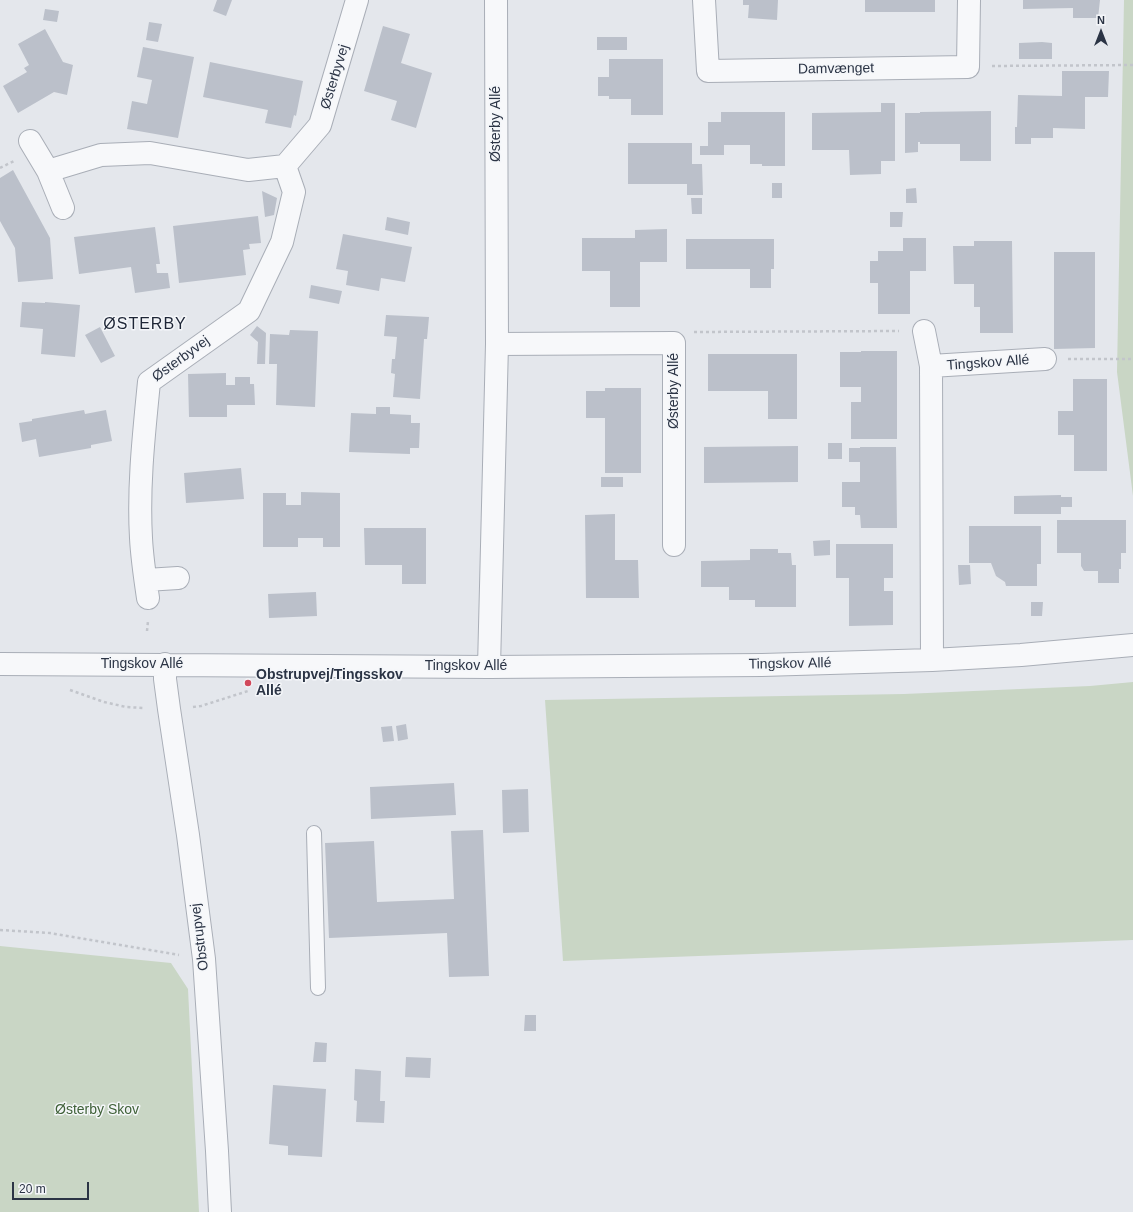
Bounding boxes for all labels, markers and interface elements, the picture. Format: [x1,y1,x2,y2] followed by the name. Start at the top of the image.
[1081,12,1121,52] north arrow
[1097,14,1105,26] text: N
[317,43,353,111] street label: Østerbyvej
[798,60,874,78] street label: Damvænget
[488,86,504,162] street label: Østerby Allé
[103,315,187,335] district label: ØSTERBY
[149,333,213,385] street label: Østerbyvej
[946,352,1030,374] street label: Tingskov Allé
[666,353,682,429] street label: Østerby Allé
[748,655,832,673] street label: Tingskov Allé
[101,656,183,672] street label: Tingskov Allé
[425,658,507,674] street label: Tingskov Allé
[256,667,403,700] place label: Obstrupvej/Tingsskov Allé
[243,678,253,688] marker: Obstrupvej/Tingsskov Allé
[188,902,212,972] street label: Obstrupvej
[55,1102,139,1118] park label: Østerby Skov
[14,1174,91,1200] scale bar
[19,1182,46,1196] text: 20 m

